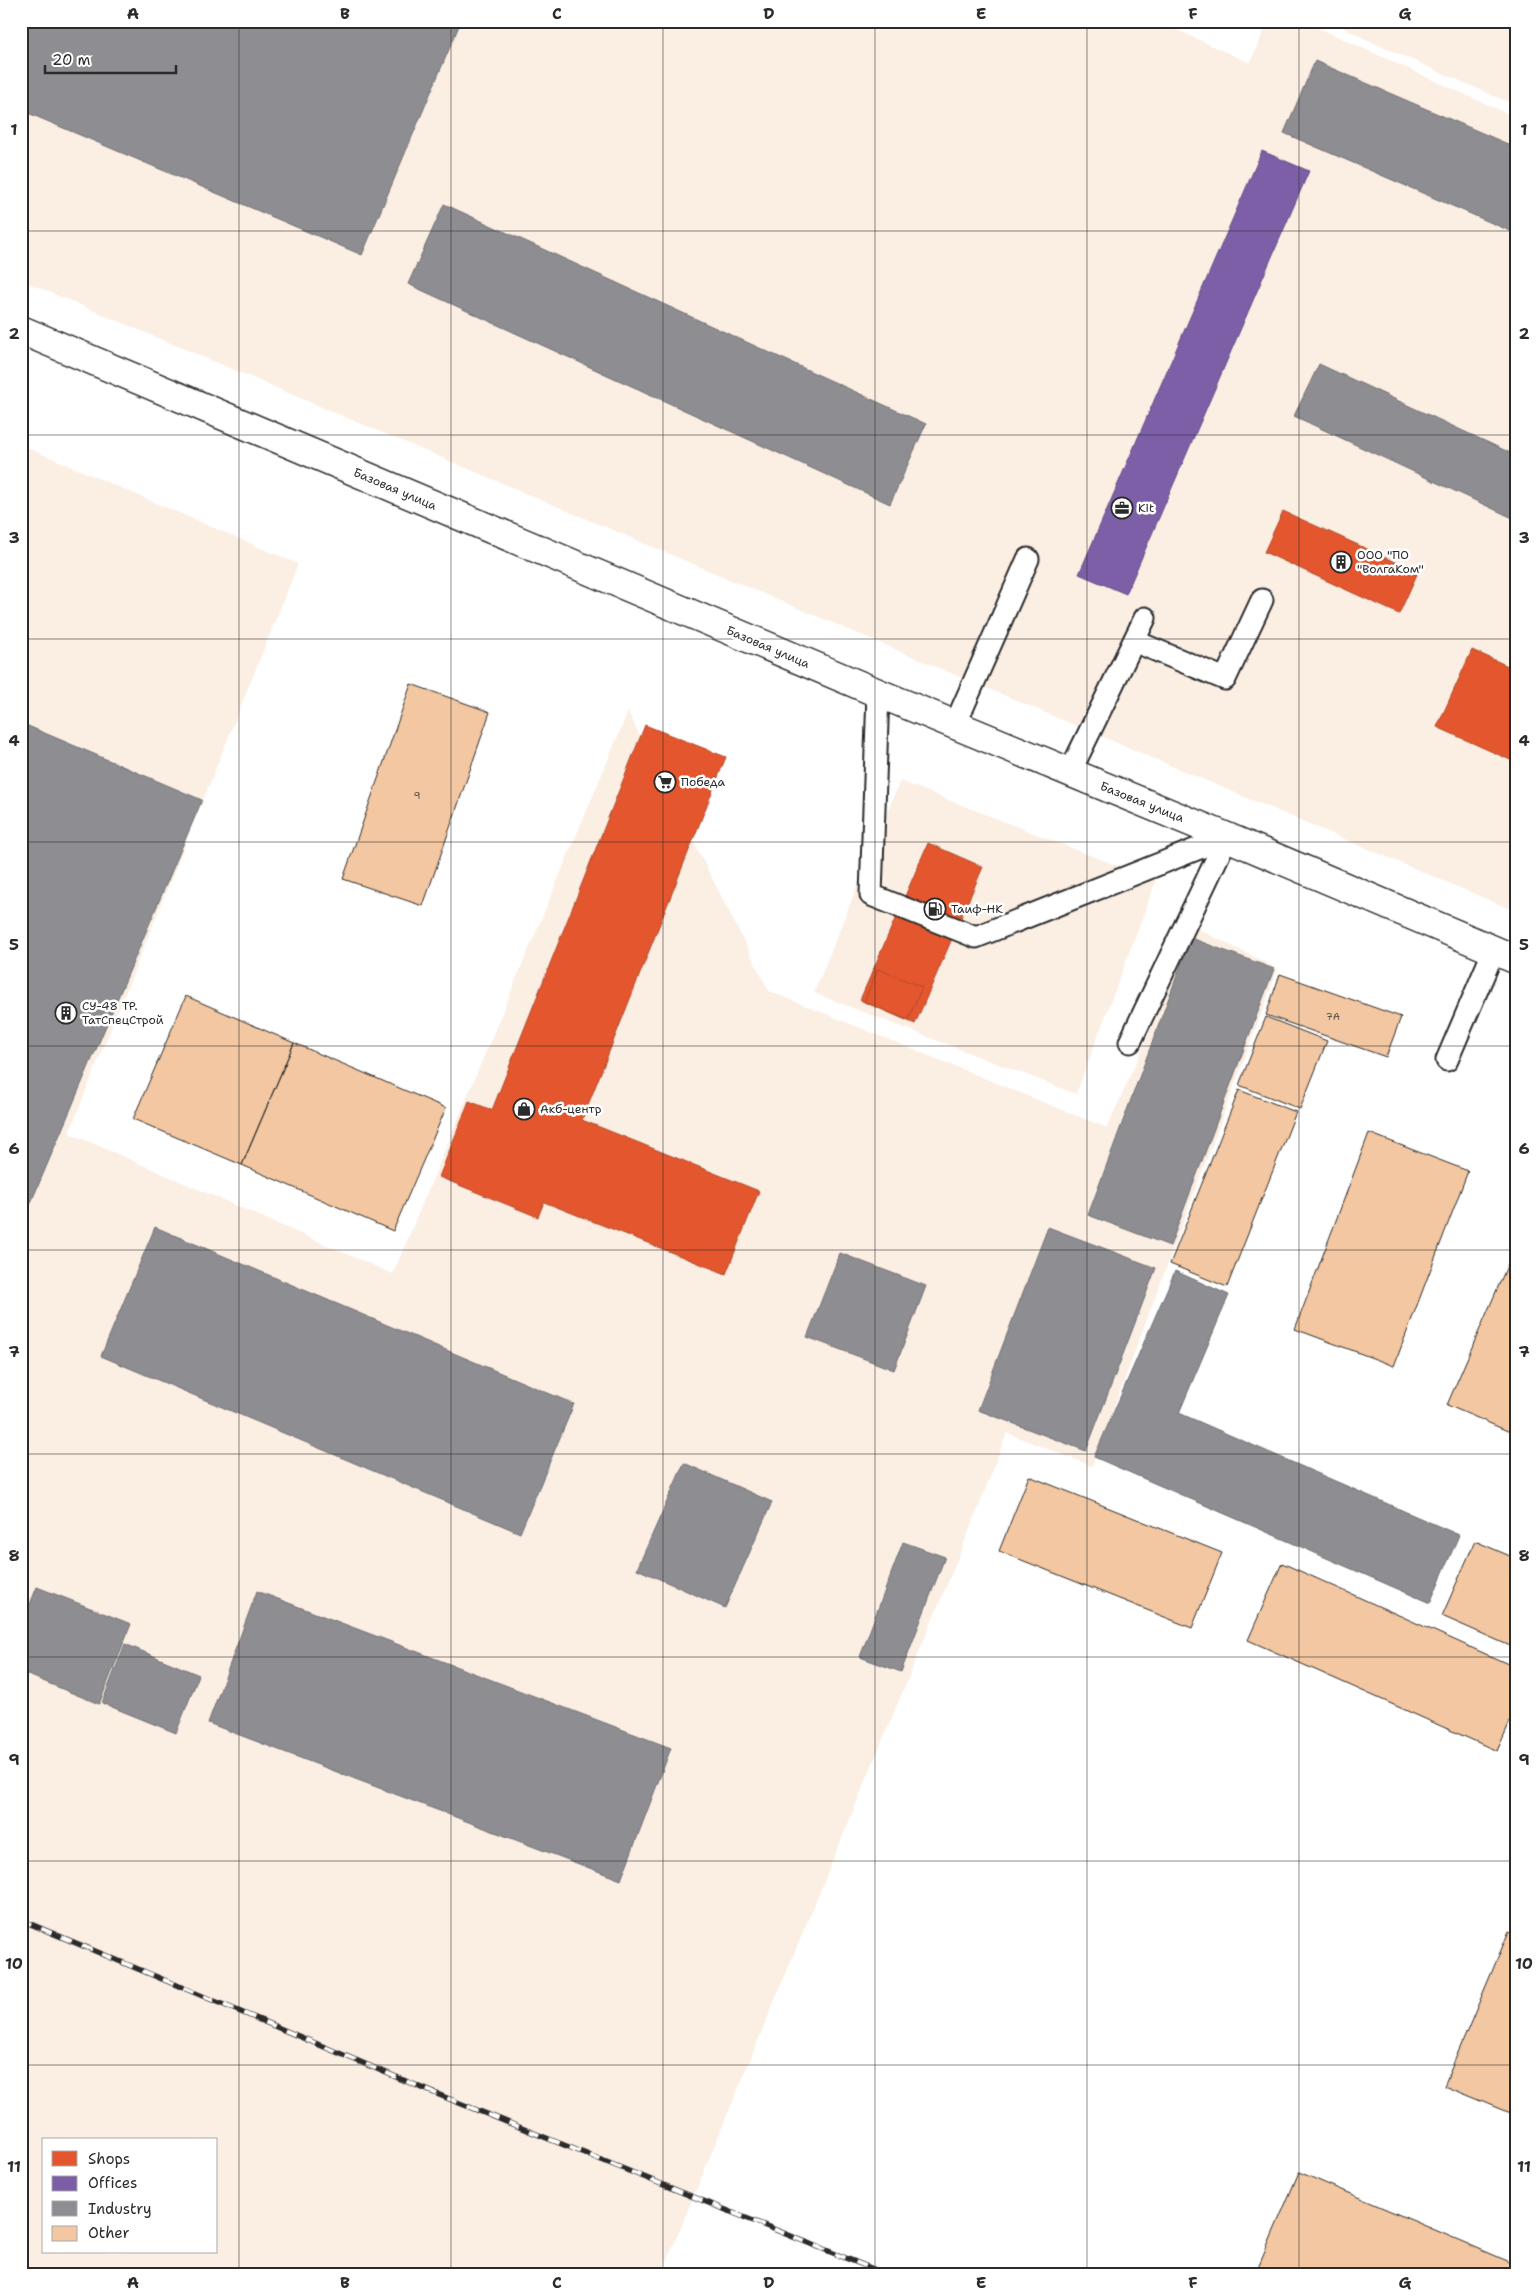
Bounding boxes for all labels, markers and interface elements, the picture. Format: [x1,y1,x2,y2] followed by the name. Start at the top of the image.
[127,3,139,24] text: A
[340,3,350,24] text: B
[552,3,562,24] text: C
[763,3,775,24] text: D
[976,3,986,24] text: E
[1188,3,1198,24] text: F
[1399,3,1412,24] text: G
[45,42,176,74] scale bar
[52,50,91,70] text: 20 m
[10,119,18,140] text: 1
[1520,119,1528,140] text: 1
[8,323,20,344] text: 2
[1518,323,1530,344] text: 2
[351,464,440,514] street label: Базовая улица
[1110,496,1134,520] office icon: Kit
[1138,500,1154,516] place label: Kit
[8,527,20,548] text: 3
[1518,527,1530,548] text: 3
[1357,547,1424,577] place label: ООО "ПО "ВолгаКом"
[1329,550,1353,574] building icon: ООО "ПО "ВолгаКом"
[724,622,813,672] street label: Базовая улица
[8,730,20,751] text: 4
[1518,730,1530,751] text: 4
[653,770,677,794] supermarket icon: Победа
[681,774,725,790] place label: Победа
[1098,778,1187,826] street label: Базовая улица
[414,789,421,802] house number: 9
[923,897,947,921] fuel station icon: Таиф-НК
[951,901,1003,917] place label: Таиф-НК
[9,934,19,955] text: 5
[1519,934,1529,955] text: 5
[82,998,164,1028] place label: СУ-48 ТР. ТатСпецСтрой
[54,1001,78,1025] building icon: СУ-48 ТР. ТатСпецСтрой
[1326,1010,1340,1023] house number: 7А
[512,1097,536,1121] shop icon: Акб-центр
[540,1101,602,1117] place label: Акб-центр
[8,1138,20,1159] text: 6
[1518,1138,1530,1159] text: 6
[8,1341,20,1362] text: 7
[1518,1341,1530,1362] text: 7
[8,1545,20,1566] text: 8
[1518,1545,1530,1566] text: 8
[8,1749,20,1770] text: 9
[1518,1749,1530,1770] text: 9
[5,1953,23,1974] text: 10
[1515,1953,1533,1974] text: 10
[42,2138,218,2254] legend
[88,2149,130,2169] text: Shops
[7,2156,21,2177] text: 11
[1517,2156,1531,2177] text: 11
[88,2173,137,2193] text: Offices
[88,2199,152,2219] text: Industry
[88,2223,130,2243] text: Other
[127,2272,139,2293] text: A
[340,2272,350,2293] text: B
[552,2272,562,2293] text: C
[763,2272,775,2293] text: D
[976,2272,986,2293] text: E
[1188,2272,1198,2293] text: F
[1399,2272,1412,2293] text: G

